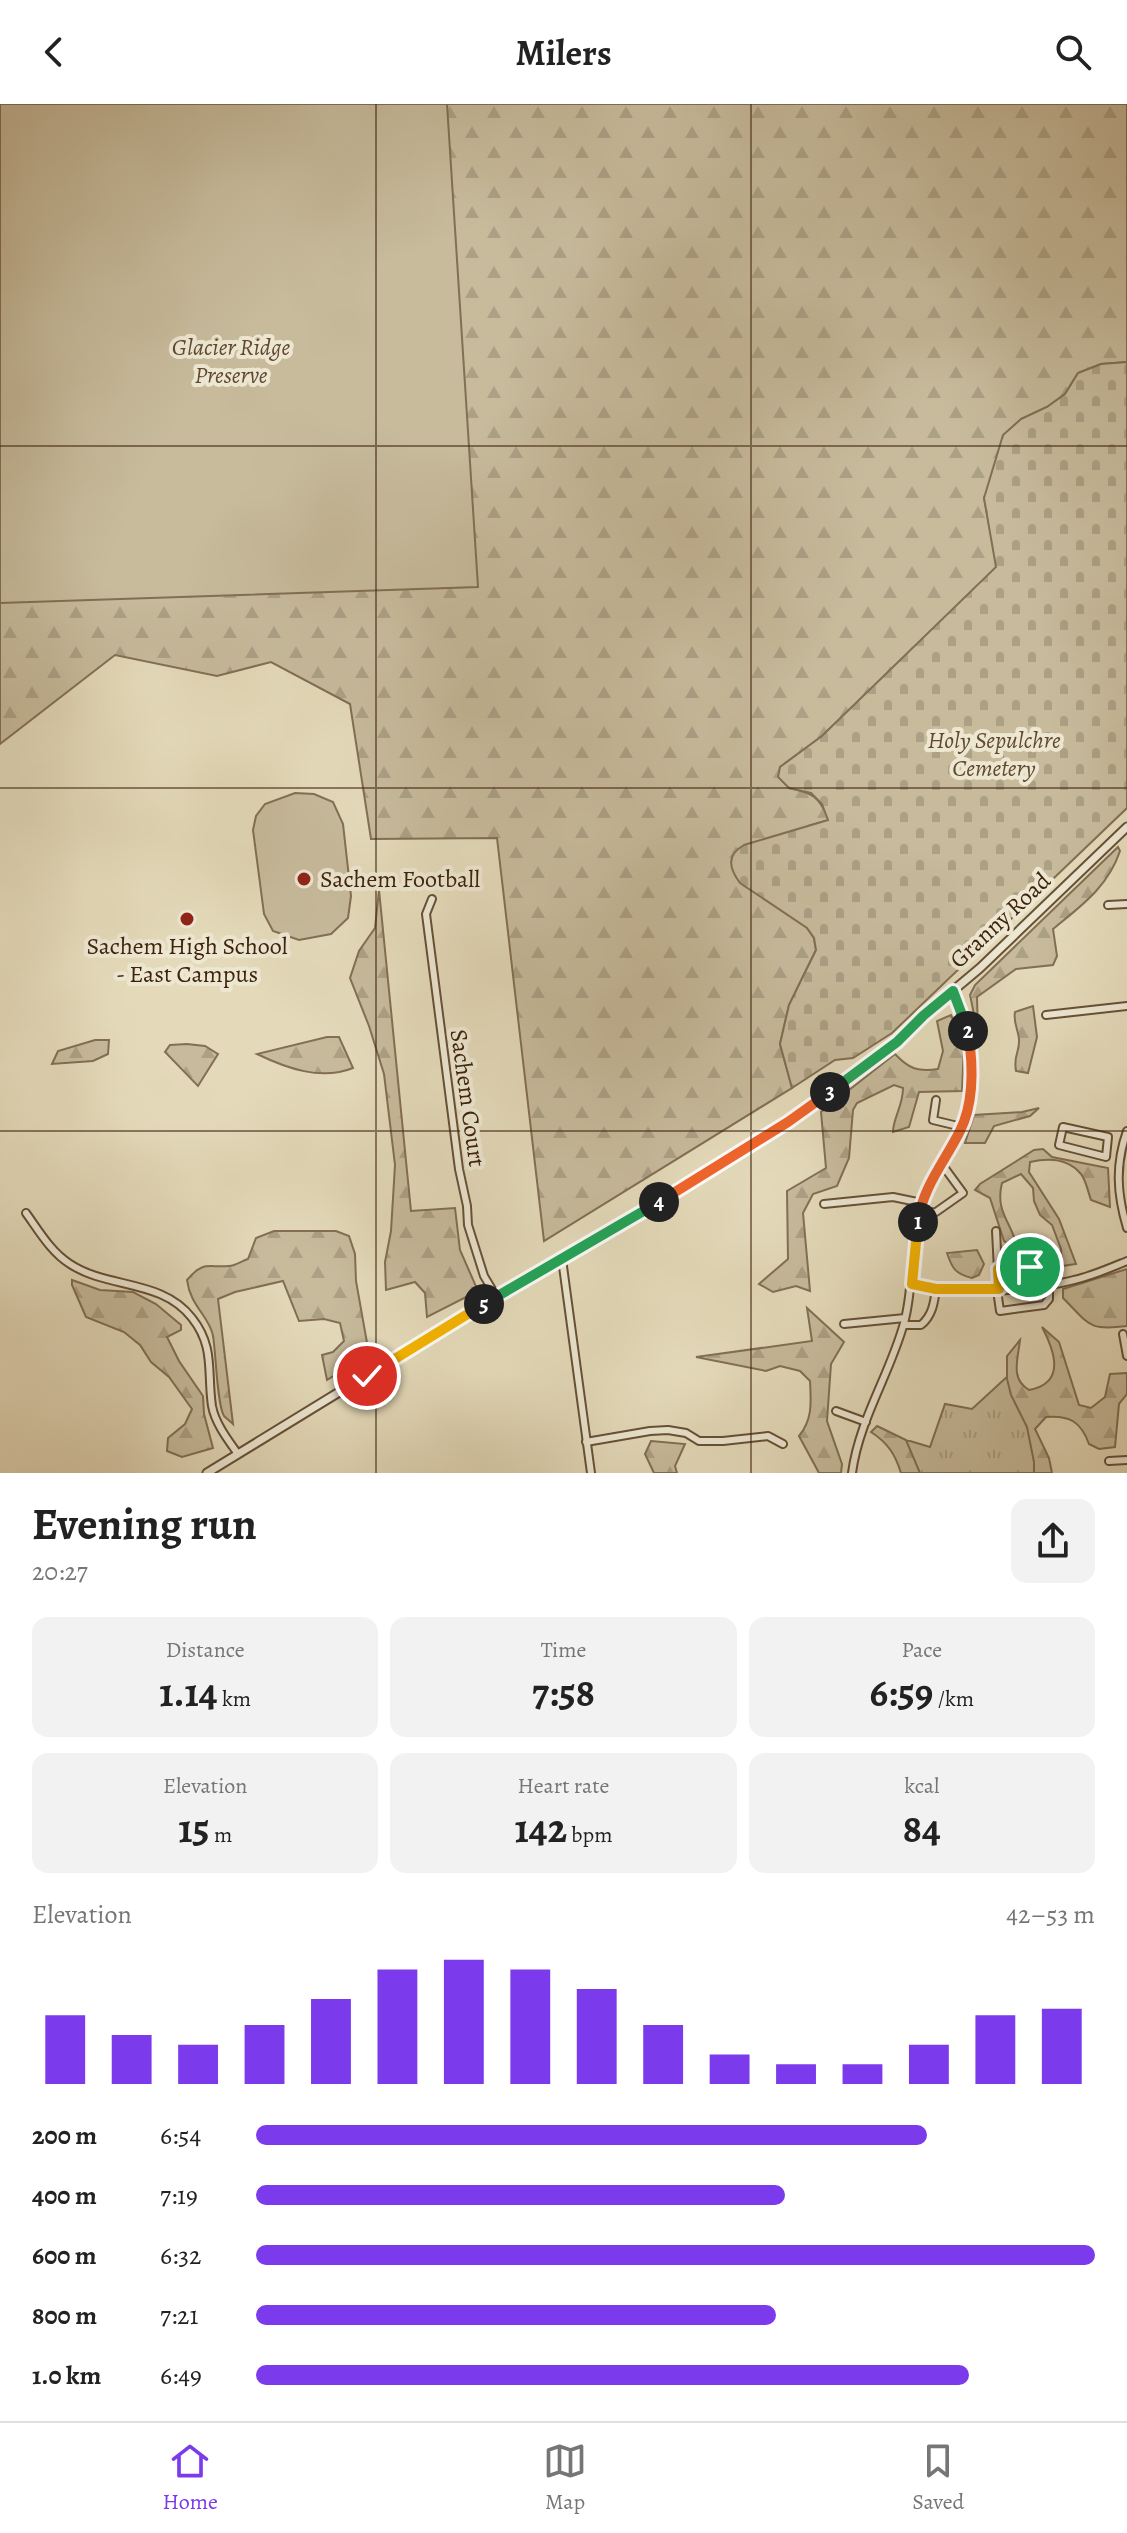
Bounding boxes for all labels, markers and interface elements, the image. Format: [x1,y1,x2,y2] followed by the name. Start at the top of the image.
[515,28,612,77] text: Milers
[32,30,76,74] icon: back
[1051,30,1095,74] icon: search
[172,331,291,391] park label: Glacier Ridge Preserve
[927,724,1061,784] park label: Holy Sepulchre Cemetery
[320,863,480,895] place label: Sachem Football
[943,865,1057,975] street label: Granny Road
[295,870,313,888] marker: Sachem Football
[178,910,196,928] marker: Sachem High School - East Campus
[86,930,288,990] place label: Sachem High School - East Campus
[948,1011,988,1051] pin: 2
[963,1016,973,1046] text: 2
[443,1027,493,1169] street label: Sachem Court
[810,1072,850,1112] pin: 3
[825,1077,835,1107] text: 3
[639,1182,679,1222] pin: 4
[654,1187,664,1217] text: 4
[898,1202,938,1242] pin: 1
[914,1207,922,1237] text: 1
[996,1233,1064,1301] pin
[1008,1245,1052,1289] icon: arrive
[464,1284,504,1324] pin: 5
[479,1289,489,1319] text: 5
[333,1342,401,1410] pin
[345,1354,389,1398] icon: check
[32,1494,257,1554] text: Evening run
[1011,1499,1095,1583] button: share
[32,1554,88,1589] text: 20:27
[166,1635,245,1665] text: Distance
[541,1635,586,1665] text: Time
[901,1635,942,1665] text: Pace
[159,1665,218,1720] text: 1.14
[532,1665,595,1720] text: 7:58
[870,1665,933,1720] text: 6:59
[218,1684,251,1714] text: km
[933,1684,974,1714] text: /km
[163,1771,247,1801] text: Elevation
[518,1771,609,1801] text: Heart rate
[904,1771,939,1801] text: kcal
[178,1801,210,1856] text: 15
[515,1801,567,1856] text: 142
[903,1801,941,1856] text: 84
[210,1820,232,1850] text: m
[567,1820,612,1850] text: bpm
[32,1897,132,1932] text: Elevation
[1006,1897,1095,1932] text: 42–53 m
[32,2118,97,2153] text: 200 m
[160,2118,201,2153] text: 6:54
[32,2178,97,2213] text: 400 m
[160,2178,198,2213] text: 7:19
[32,2238,97,2273] text: 600 m
[160,2238,201,2273] text: 6:32
[32,2298,97,2333] text: 800 m
[160,2298,198,2333] text: 7:21
[32,2358,101,2393] text: 1.0 km
[160,2358,202,2393] text: 6:49
[163,2439,218,2517] tab: Home
[543,2439,587,2517] tab: Map
[912,2439,964,2517] tab: Saved

